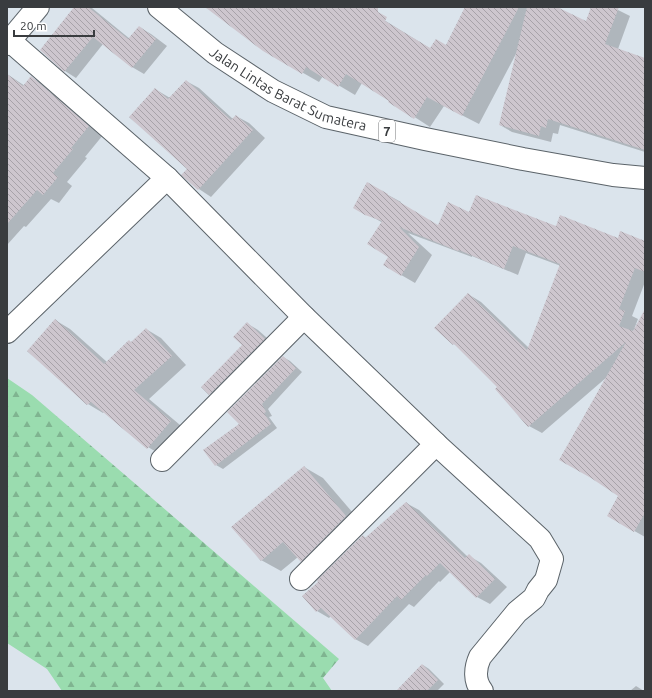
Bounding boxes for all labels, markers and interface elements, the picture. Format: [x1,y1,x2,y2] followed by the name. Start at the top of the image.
[14,12,94,38] scale bar
[20,19,47,32] text: 20 m
[206,44,368,134] street label: Jalan Lintas Barat Sumatera
[379,120,395,142] road number: 7

